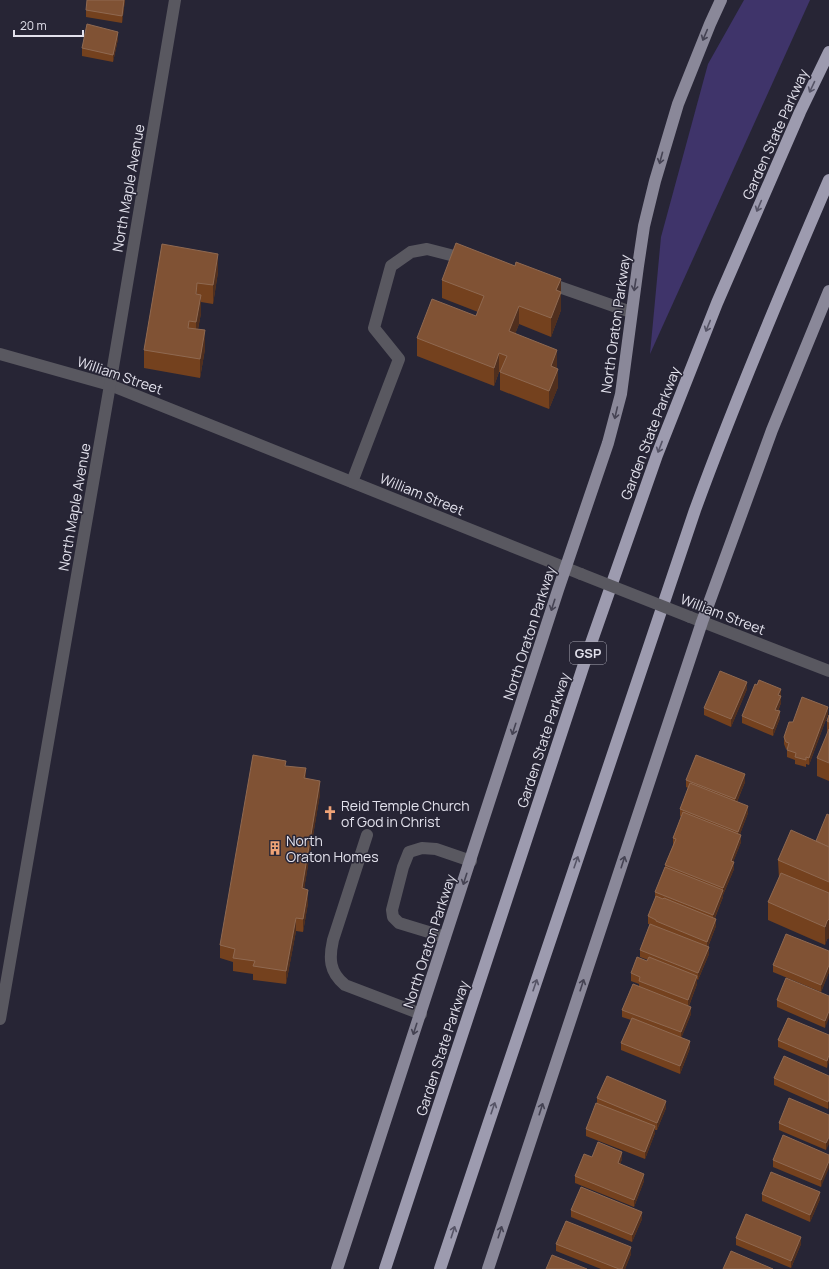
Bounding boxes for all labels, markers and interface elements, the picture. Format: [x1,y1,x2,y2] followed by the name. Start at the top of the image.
[14,12,83,38] scale bar
[20,17,47,34] text: 20 m
[701,29,708,41] one-way arrow
[738,65,813,202] street label: Garden State Parkway
[808,81,815,93] one-way arrow
[107,123,149,253] street label: North Maple Avenue
[657,151,664,164] one-way arrow
[755,200,762,212] one-way arrow
[596,253,634,395] street label: North Oraton Parkway
[631,278,639,291] one-way arrow
[704,319,711,331] one-way arrow
[75,351,166,399] street label: William Street
[616,363,684,502] street label: Garden State Parkway
[612,406,620,419] one-way arrow
[656,440,664,452] one-way arrow
[53,442,95,572] street label: North Maple Avenue
[377,468,467,520] street label: William Street
[498,563,560,703] street label: North Oraton Parkway
[678,589,769,639] street label: William Street
[549,599,557,611] one-way arrow
[570,642,606,664] road number: GSP
[512,669,574,810] street label: Garden State Parkway
[510,722,517,735] one-way arrow
[341,796,470,831] place label: Reid Temple Church of God in Christ
[322,805,338,821] church icon: Reid Temple Church of God in Christ
[286,831,379,866] place label: North Oraton Homes
[267,840,283,856] building icon: North Oraton Homes
[620,855,627,868] one-way arrow
[573,856,581,868] one-way arrow
[398,871,460,1011] street label: North Oraton Parkway
[460,873,468,885] one-way arrow
[411,977,473,1118] street label: Garden State Parkway
[532,979,539,992] one-way arrow
[579,979,586,992] one-way arrow
[411,1023,419,1035] one-way arrow
[490,1102,497,1115] one-way arrow
[538,1103,546,1115] one-way arrow
[449,1226,457,1238] one-way arrow
[497,1226,505,1238] one-way arrow

